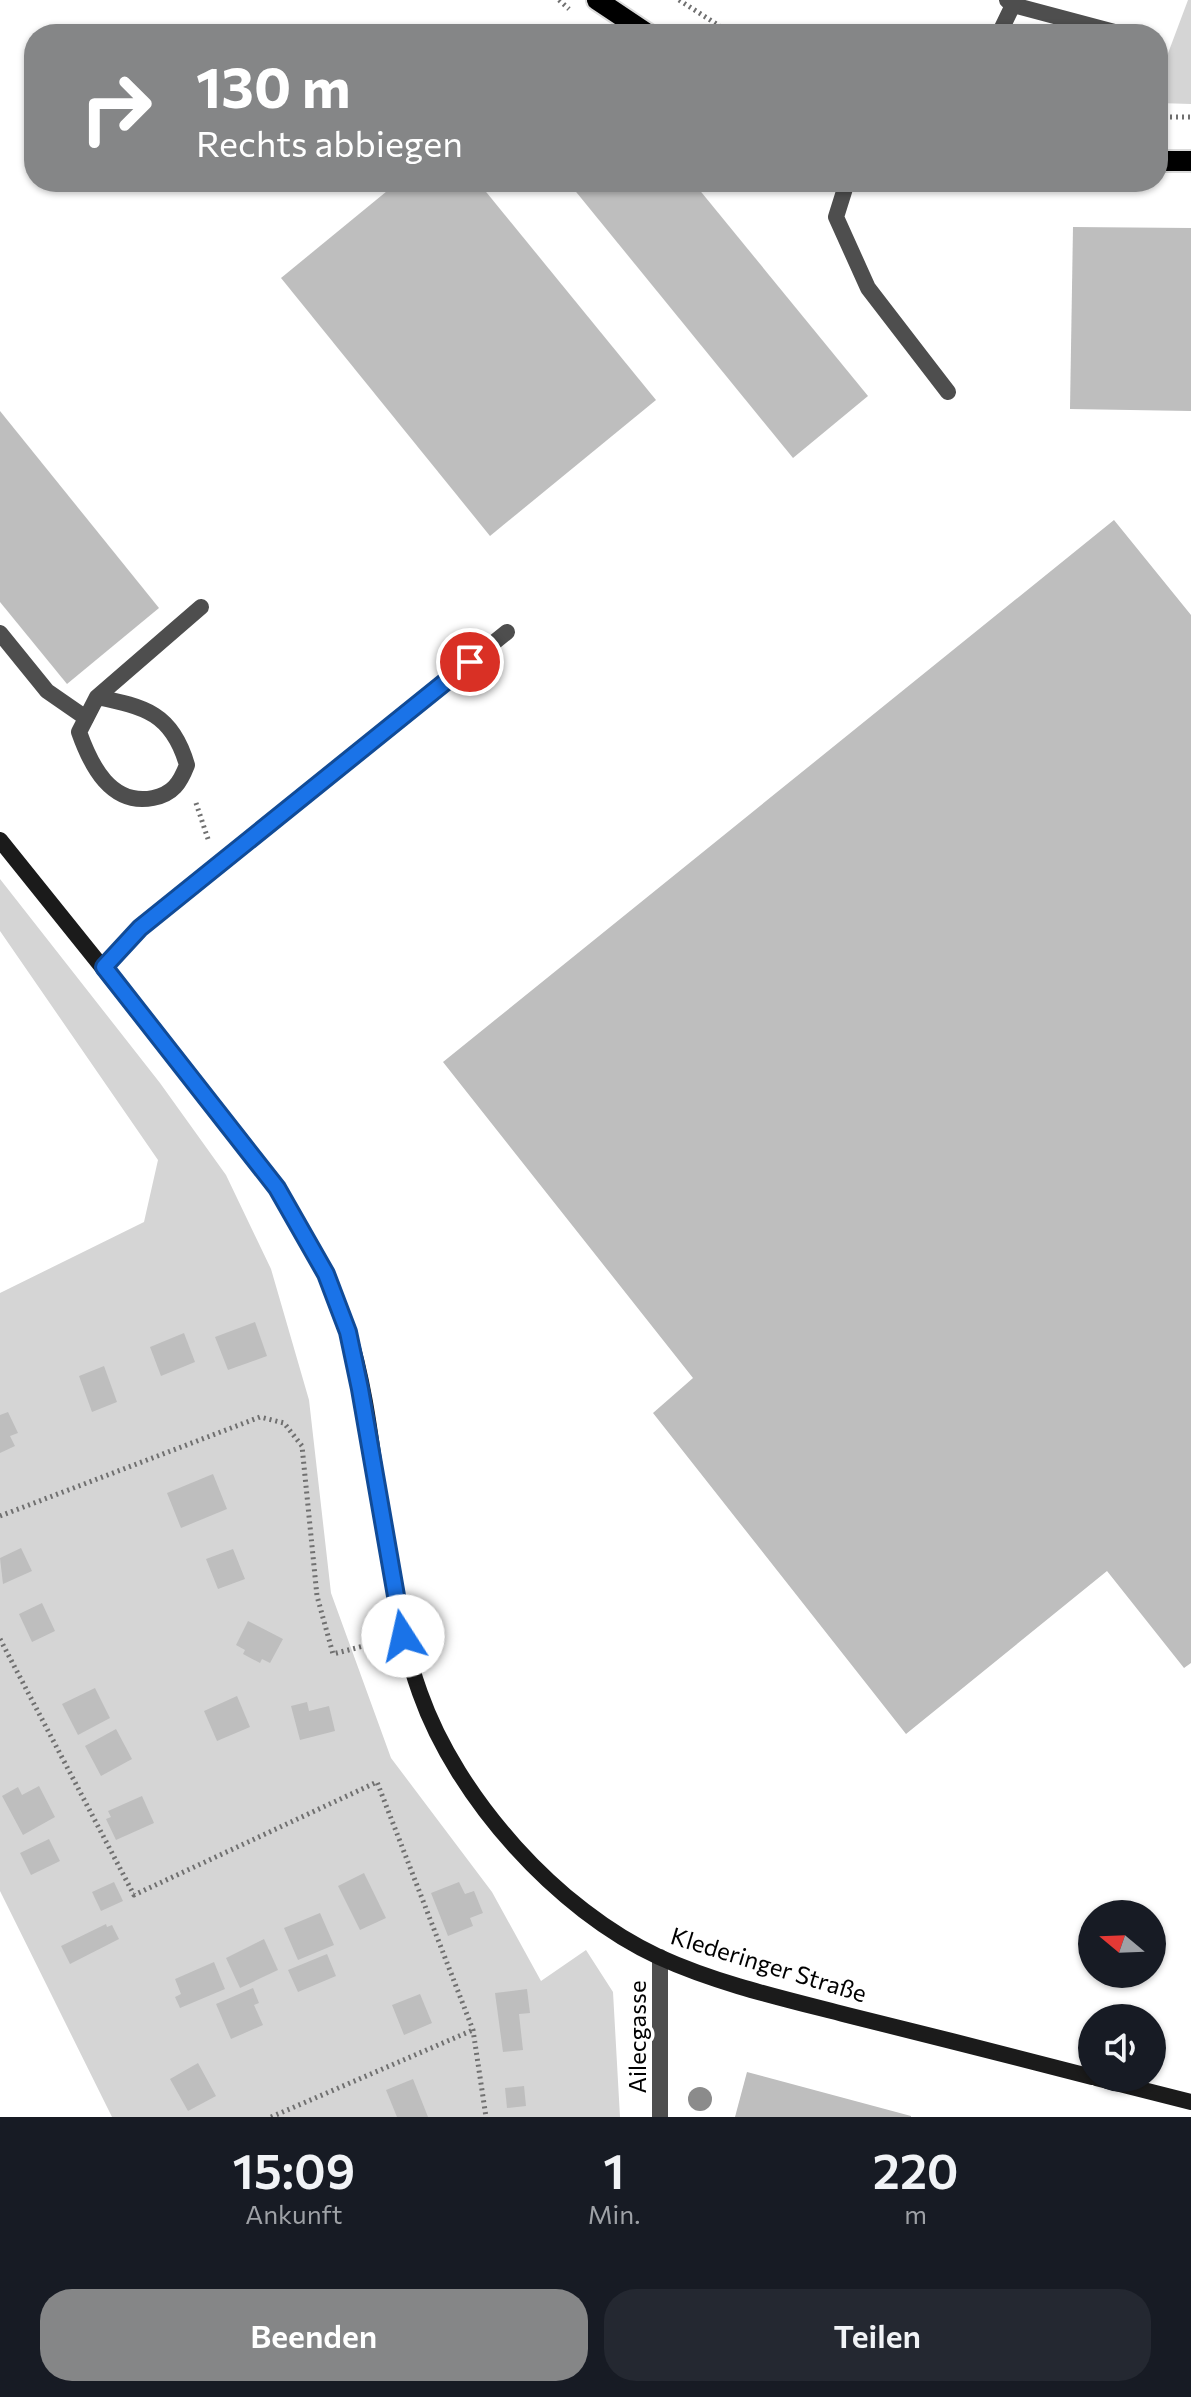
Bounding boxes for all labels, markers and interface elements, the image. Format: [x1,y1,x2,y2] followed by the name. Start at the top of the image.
[196,51,351,120] text: 130 m
[64,56,168,160] icon: right
[196,120,463,164] text: Rechts abbiegen
[436,628,504,696] pin
[448,640,492,684] icon: arrive
[361,1594,445,1678] position arrow
[1078,1900,1166,1988] north arrow
[1078,1900,1166,2092] map controls
[668,1920,870,2008] street label: Klederinger Straße
[622,1980,651,2094] street label: Ailecgasse
[1078,2004,1166,2092] button: sound
[233,2140,355,2199] text: 15:09
[603,2140,625,2199] text: 1
[873,2140,958,2199] text: 220
[245,2198,342,2229] text: Ankunft
[588,2198,640,2229] text: Min.
[904,2198,927,2229] text: m
[40,2289,588,2381] button: Beenden
[604,2289,1151,2381] button: Teilen

